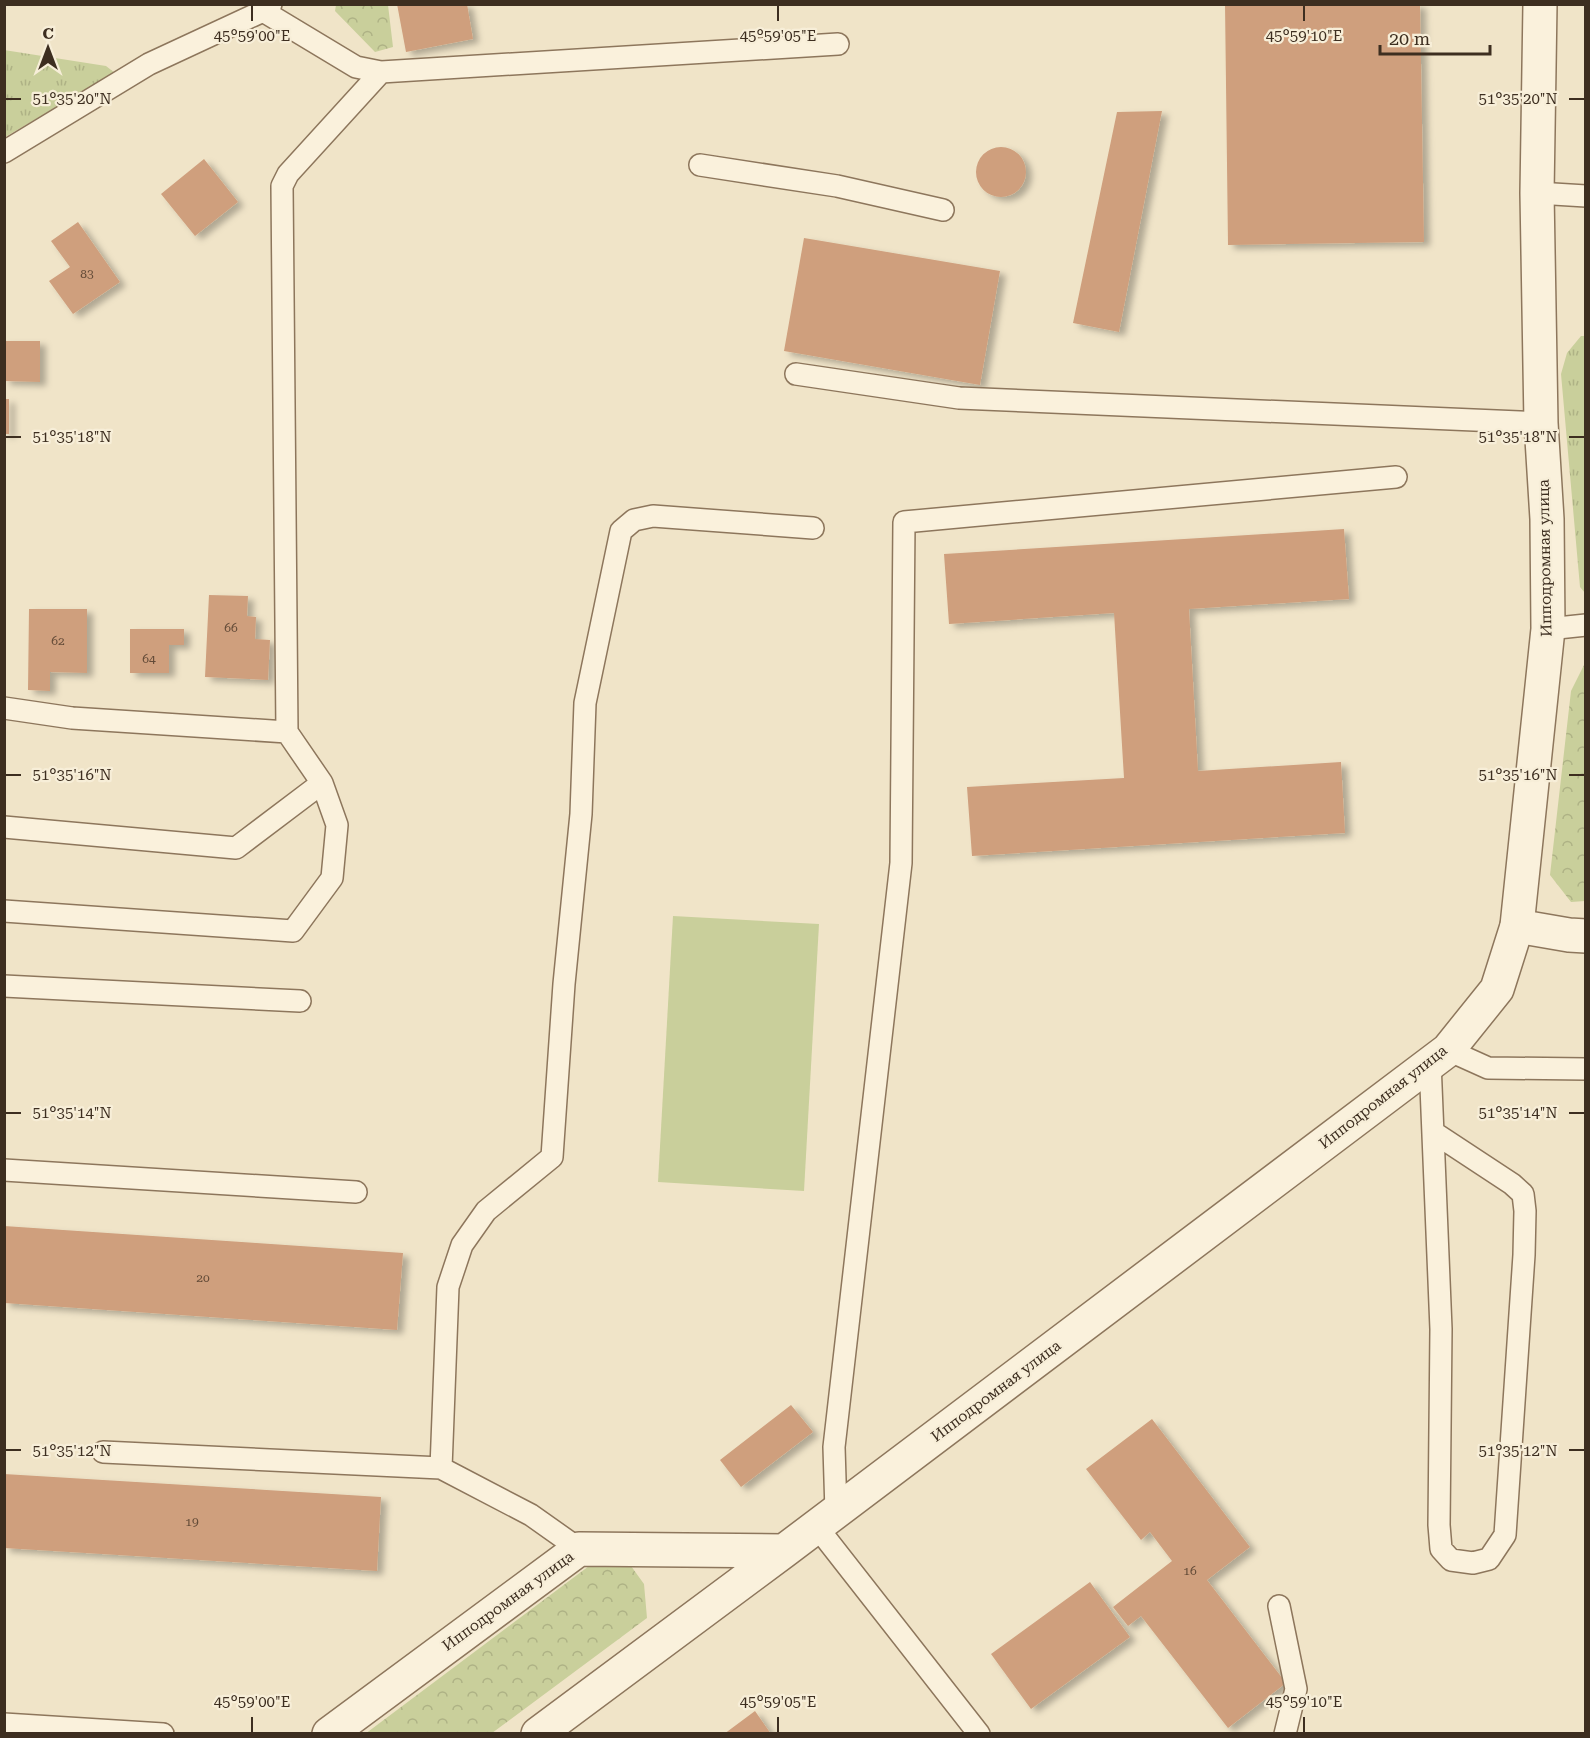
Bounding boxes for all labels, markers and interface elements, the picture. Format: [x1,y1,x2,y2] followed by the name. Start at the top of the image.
[18,18,78,78] north arrow
[1380,18,1490,56] scale bar
[42,24,54,43] text: С
[214,27,290,45] text: 45°59'00"E
[740,27,816,45] text: 45°59'05"E
[1266,27,1342,45] text: 45°59'10"E
[1389,28,1430,49] text: 20 m
[32,90,112,108] text: 51°35'20"N
[1478,90,1558,108] text: 51°35'20"N
[80,267,94,281] house number: 83
[32,428,112,446] text: 51°35'18"N
[1478,428,1558,446] text: 51°35'18"N
[1535,479,1555,637] street label: Ипподромная улица
[224,621,238,635] house number: 66
[51,634,65,648] house number: 62
[142,652,156,666] house number: 64
[32,766,112,784] text: 51°35'16"N
[1478,766,1558,784] text: 51°35'16"N
[1315,1041,1451,1153] street label: Ипподромная улица
[32,1104,112,1122] text: 51°35'14"N
[1478,1104,1558,1122] text: 51°35'14"N
[196,1271,210,1285] house number: 20
[928,1336,1064,1446] street label: Ипподромная улица
[32,1442,112,1460] text: 51°35'12"N
[1478,1442,1558,1460] text: 51°35'12"N
[185,1515,199,1529] house number: 19
[439,1547,577,1655] street label: Ипподромная улица
[1183,1564,1197,1578] house number: 16
[214,1693,290,1711] text: 45°59'00"E
[740,1693,816,1711] text: 45°59'05"E
[1266,1693,1342,1711] text: 45°59'10"E

